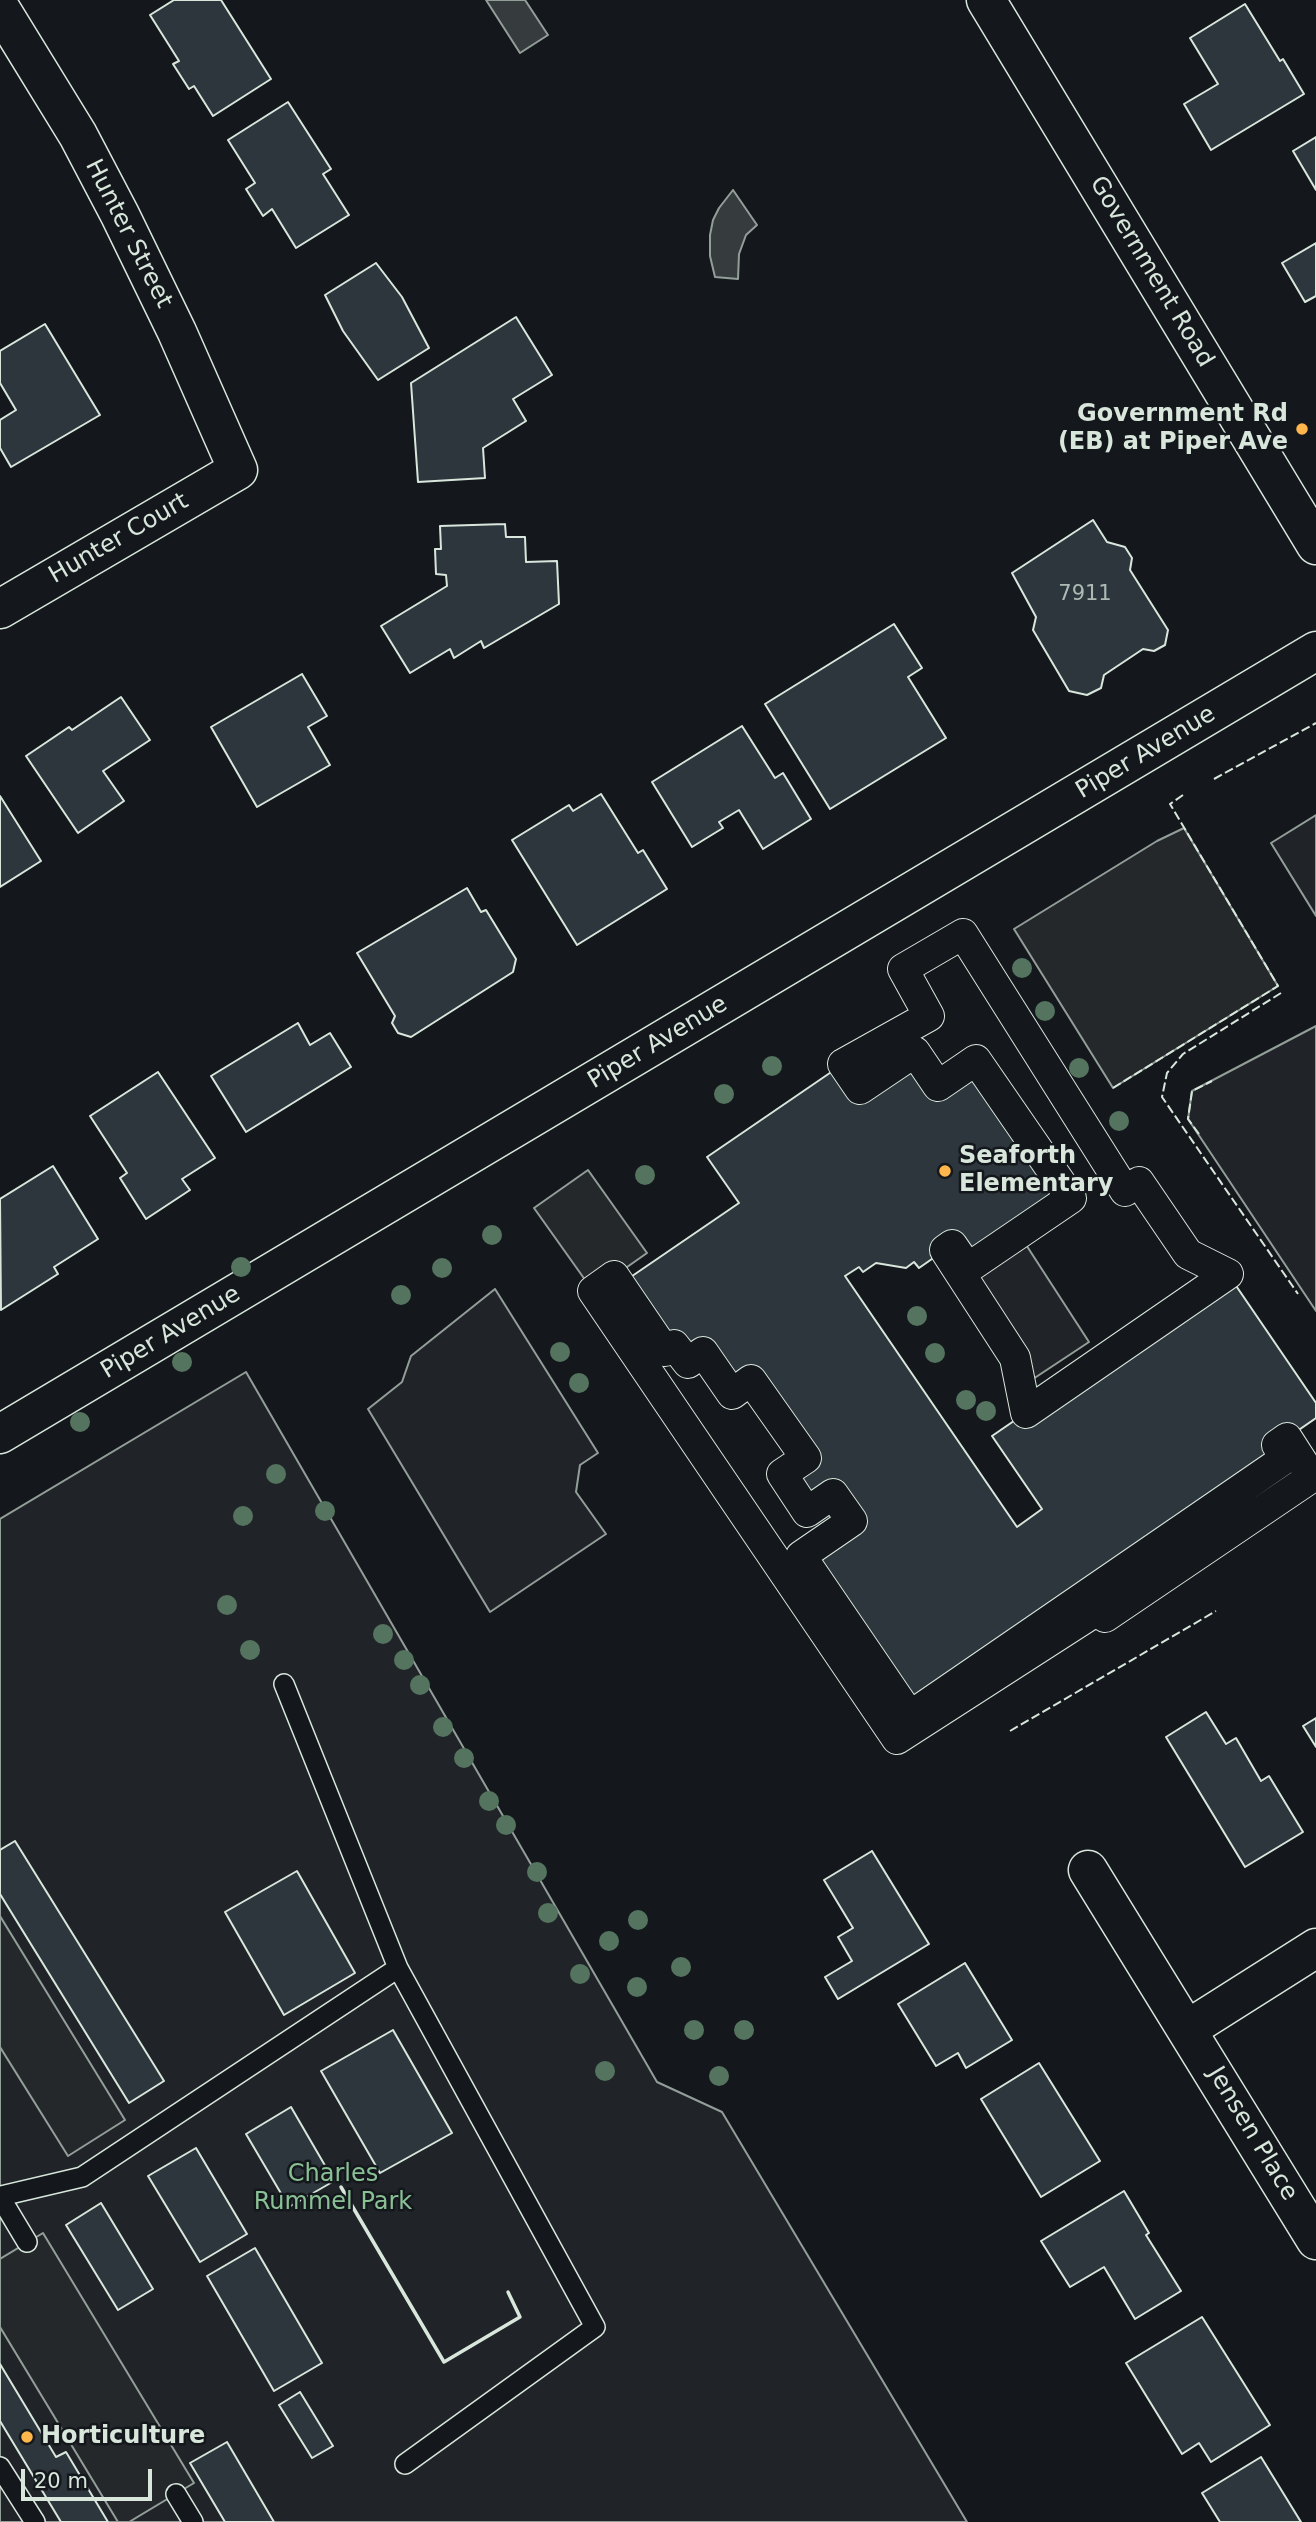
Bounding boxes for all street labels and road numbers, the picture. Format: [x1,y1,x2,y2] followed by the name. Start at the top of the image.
[78,155,178,313] street label: Hunter Street
[1083,171,1219,373] street label: Government Road
[44,488,194,590] street label: Hunter Court
[1071,700,1221,806] street label: Piper Avenue
[583,990,733,1096] street label: Piper Avenue
[96,1280,246,1386] street label: Piper Avenue
[1201,2062,1303,2206] street label: Jensen Place

